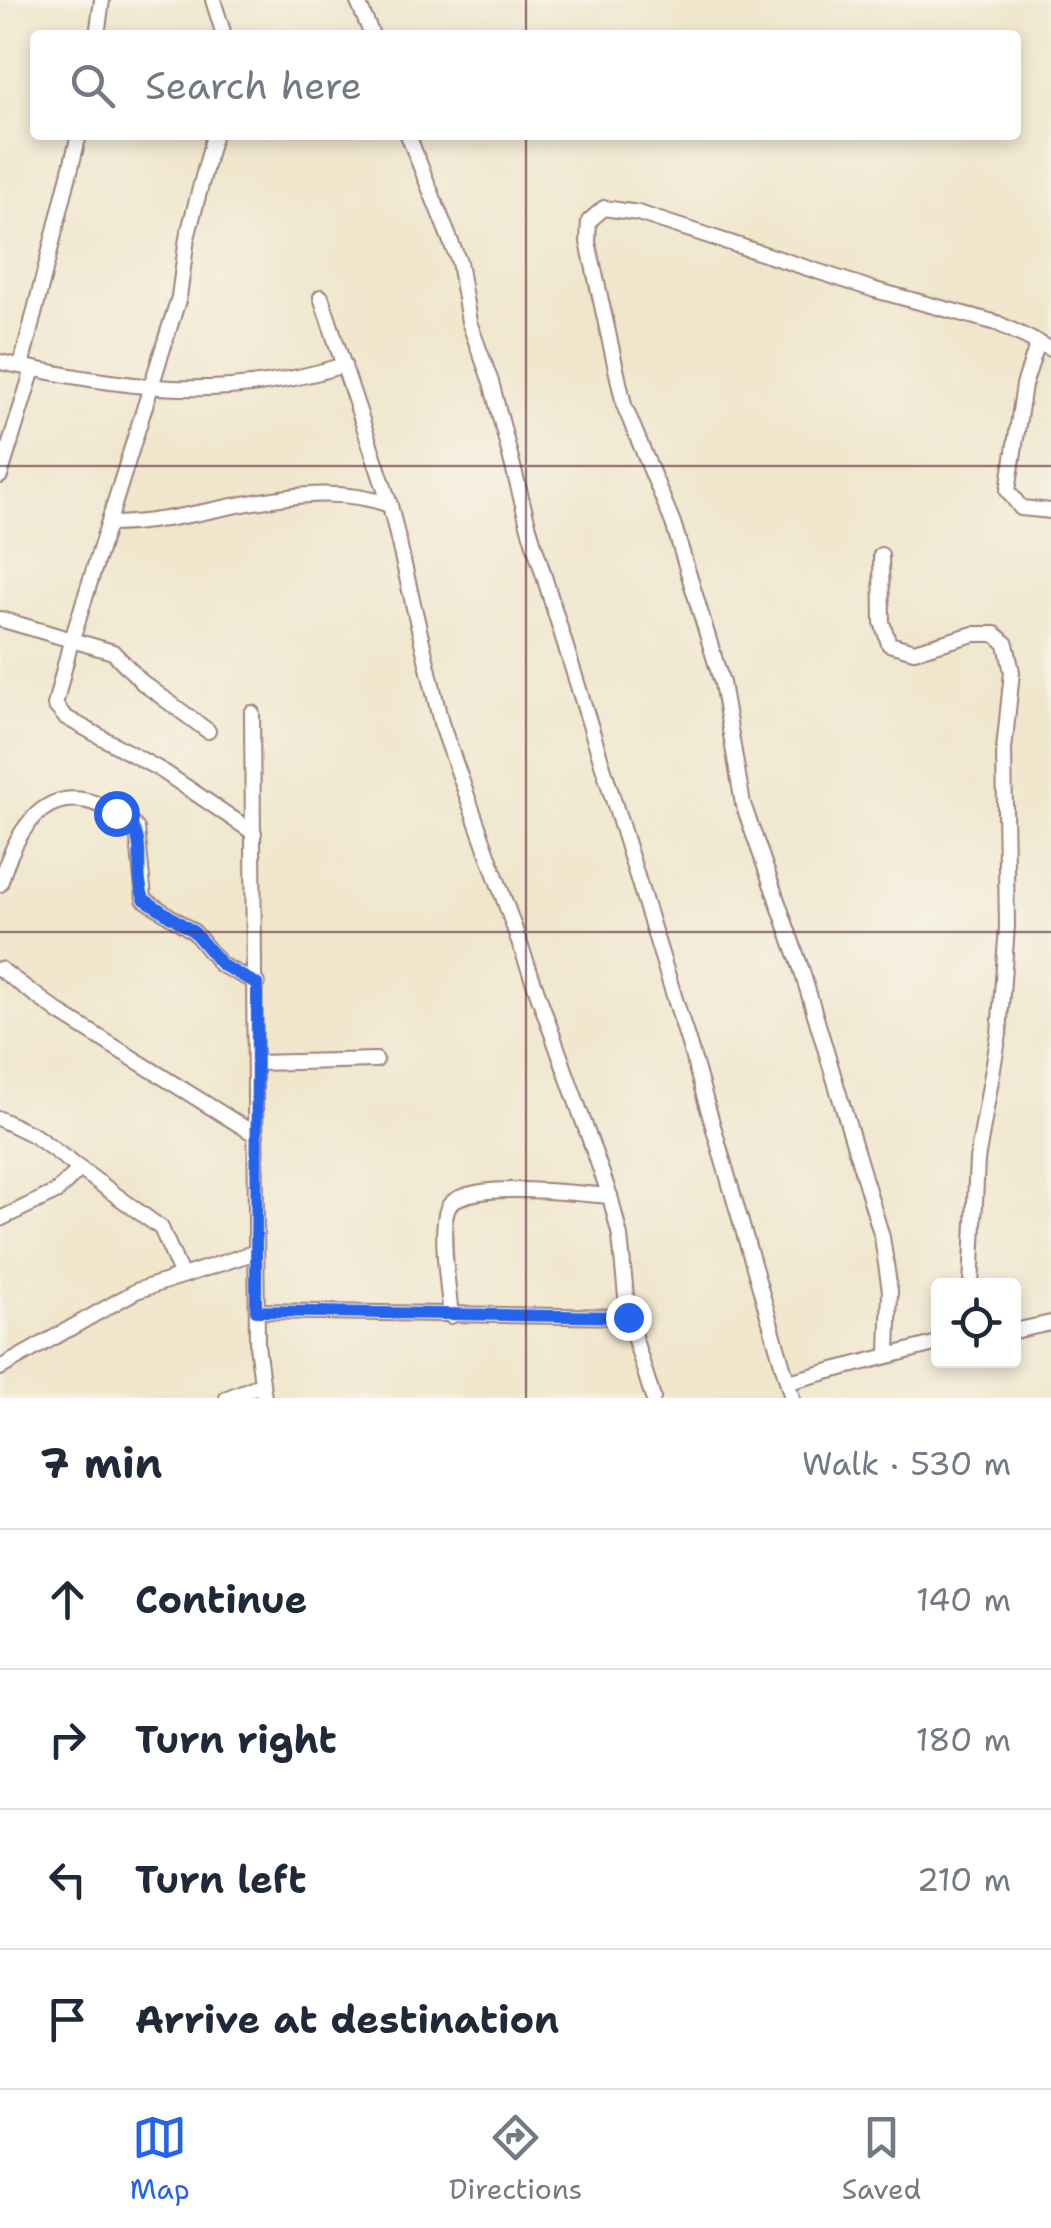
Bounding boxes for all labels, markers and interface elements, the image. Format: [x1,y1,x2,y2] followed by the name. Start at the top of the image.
[30,30,1021,140] search box
[65,58,120,113] icon: search
[145,60,362,111] text: Search here
[94,791,140,837] route start
[931,1278,1021,1368] map controls
[931,1278,1021,1368] button: locate
[606,1295,652,1341] route end
[40,1435,162,1491] text: 7 min
[802,1442,1011,1485] text: Walk · 530 m
[40,1572,95,1627] icon: ahead
[135,1574,307,1625] text: Continue
[916,1578,1011,1621] text: 140 m
[40,1712,95,1767] icon: right
[135,1714,337,1765] text: Turn right
[915,1718,1011,1761] text: 180 m
[40,1852,95,1907] icon: left
[135,1854,307,1905] text: Turn left
[917,1858,1011,1901] text: 210 m
[40,1992,95,2047] icon: arrive
[135,1994,559,2045] text: Arrive at destination
[130,2110,190,2208] tab: Map
[449,2110,582,2208] tab: Directions
[842,2110,921,2208] tab: Saved

